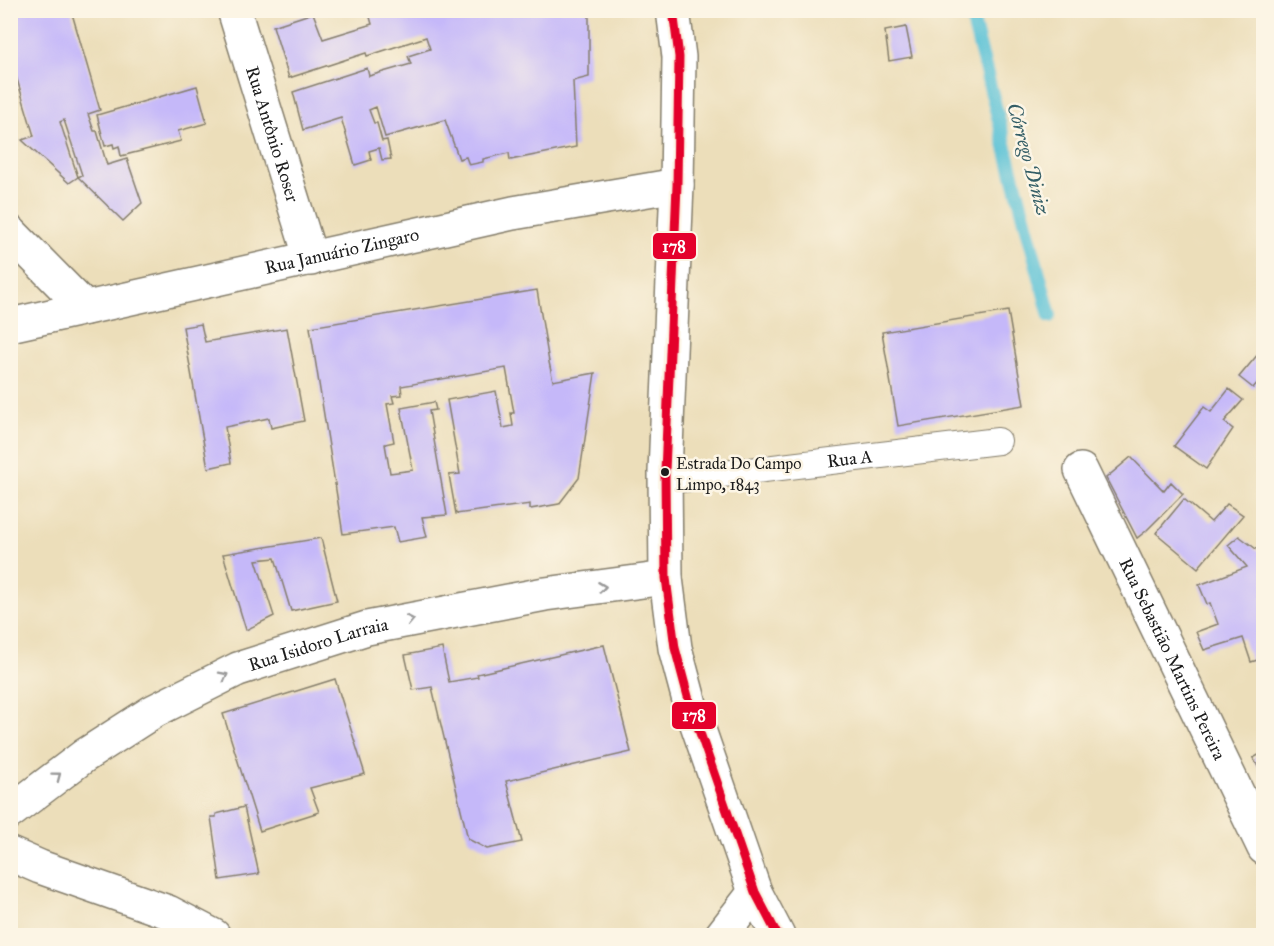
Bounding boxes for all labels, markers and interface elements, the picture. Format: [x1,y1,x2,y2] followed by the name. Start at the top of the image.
[241,63,304,205] street label: Rua Antônio Roser
[1002,100,1056,218] water label: Córrego Diniz
[263,223,421,279] street label: Rua Januário Zingaro
[652,232,697,260] line badge: 178
[662,237,686,256] text: 178
[826,445,874,472] street label: Rua A
[676,454,802,494] place label: Estrada Do Campo Limpo, 1843
[659,466,671,478] marker: Estrada Do Campo Limpo, 1843
[1114,554,1231,764] street label: Rua Sebastião Martins Pereira
[597,581,607,593] one-way arrow
[246,613,390,676] street label: Rua Isidoro Larraia
[405,614,415,627] one-way arrow
[217,672,228,684] one-way arrow
[671,701,717,730] line badge: 178
[682,706,706,725] text: 178
[50,773,61,784] one-way arrow

